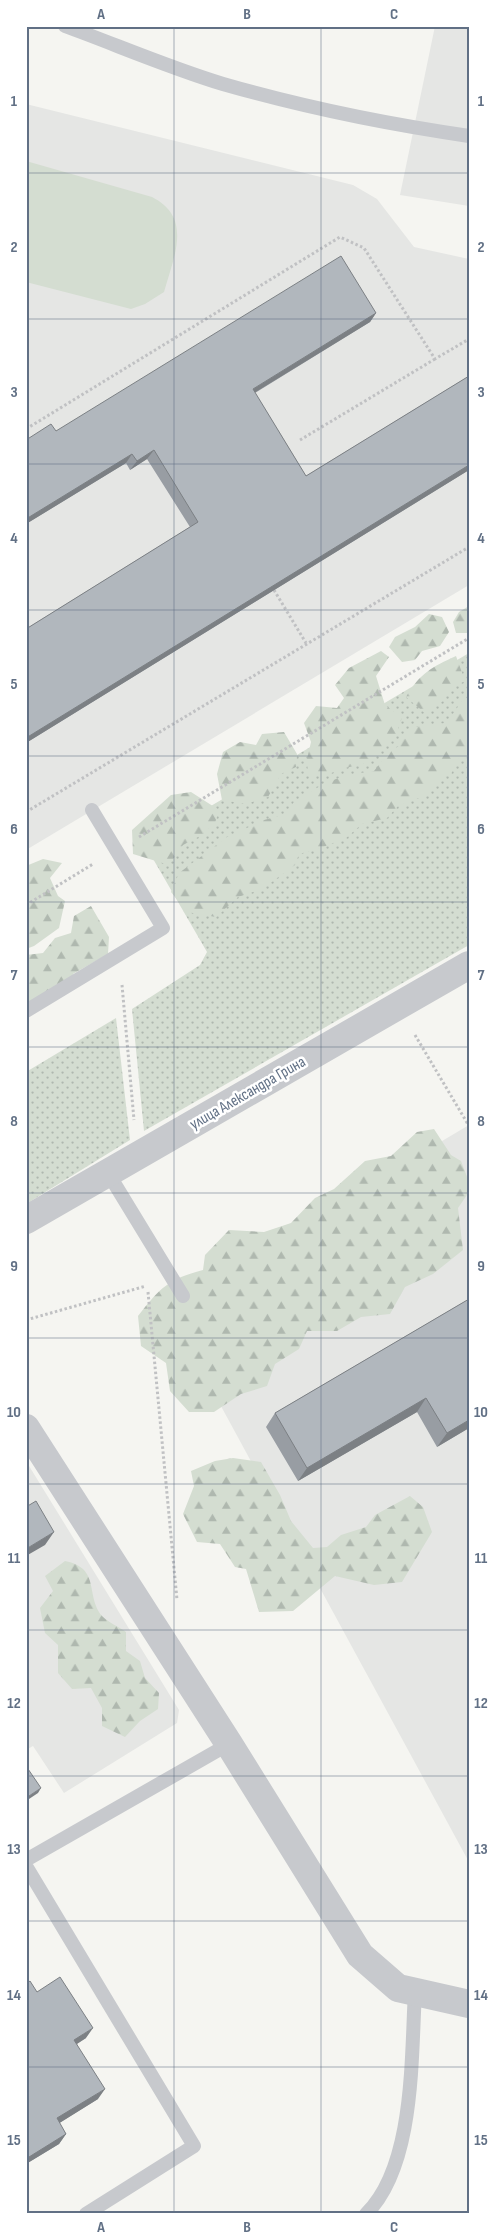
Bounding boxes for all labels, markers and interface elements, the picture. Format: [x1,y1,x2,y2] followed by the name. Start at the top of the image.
[96,5,105,24] text: A
[243,5,251,24] text: B
[390,5,398,24] text: C
[11,92,18,111] text: 1
[478,92,485,111] text: 1
[10,238,18,257] text: 2
[477,238,485,257] text: 2
[10,383,18,402] text: 3
[477,383,485,402] text: 3
[10,529,18,548] text: 4
[477,529,485,548] text: 4
[10,675,18,694] text: 5
[477,675,485,694] text: 5
[10,820,18,839] text: 6
[477,820,485,839] text: 6
[11,966,18,985] text: 7
[478,966,485,985] text: 7
[187,1052,309,1134] street label: улица Александра Грина
[10,1112,18,1131] text: 8
[477,1112,485,1131] text: 8
[10,1257,18,1276] text: 9
[477,1257,485,1276] text: 9
[7,1403,21,1422] text: 10
[474,1403,488,1422] text: 10
[8,1549,21,1568] text: 11
[475,1549,488,1568] text: 11
[7,1694,21,1713] text: 12
[474,1694,488,1713] text: 12
[7,1840,21,1859] text: 13
[474,1840,488,1859] text: 13
[7,1986,21,2005] text: 14
[474,1986,488,2005] text: 14
[7,2131,21,2150] text: 15
[474,2131,488,2150] text: 15
[96,2218,105,2237] text: A
[243,2218,251,2237] text: B
[390,2218,398,2237] text: C

